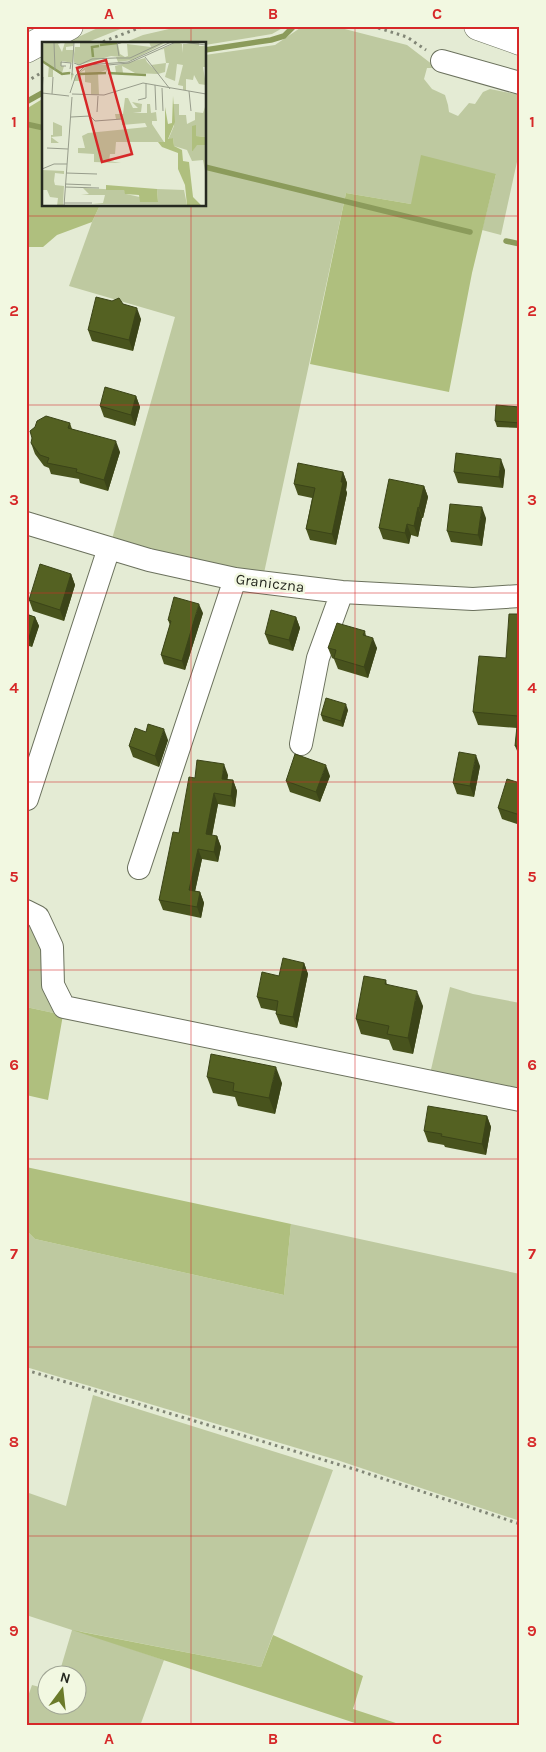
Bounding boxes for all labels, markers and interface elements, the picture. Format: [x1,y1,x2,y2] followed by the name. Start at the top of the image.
[104,4,114,23] text: A
[268,4,278,23] text: B
[432,4,442,23] text: C
[42,42,206,206] inset map
[11,112,17,131] text: 1
[529,112,535,131] text: 1
[9,301,19,320] text: 2
[527,301,537,320] text: 2
[9,490,19,509] text: 3
[527,490,537,509] text: 3
[235,570,305,596] street label: Graniczna
[9,678,19,697] text: 4
[527,678,537,697] text: 4
[9,867,19,886] text: 5
[527,867,537,886] text: 5
[9,1055,19,1074] text: 6
[527,1055,537,1074] text: 6
[10,1244,18,1263] text: 7
[528,1244,536,1263] text: 7
[9,1432,19,1451] text: 8
[527,1432,537,1451] text: 8
[9,1621,19,1640] text: 9
[527,1621,537,1640] text: 9
[38,1664,88,1714] north arrow
[58,1668,72,1687] text: N
[104,1729,114,1748] text: A
[268,1729,278,1748] text: B
[432,1729,442,1748] text: C

